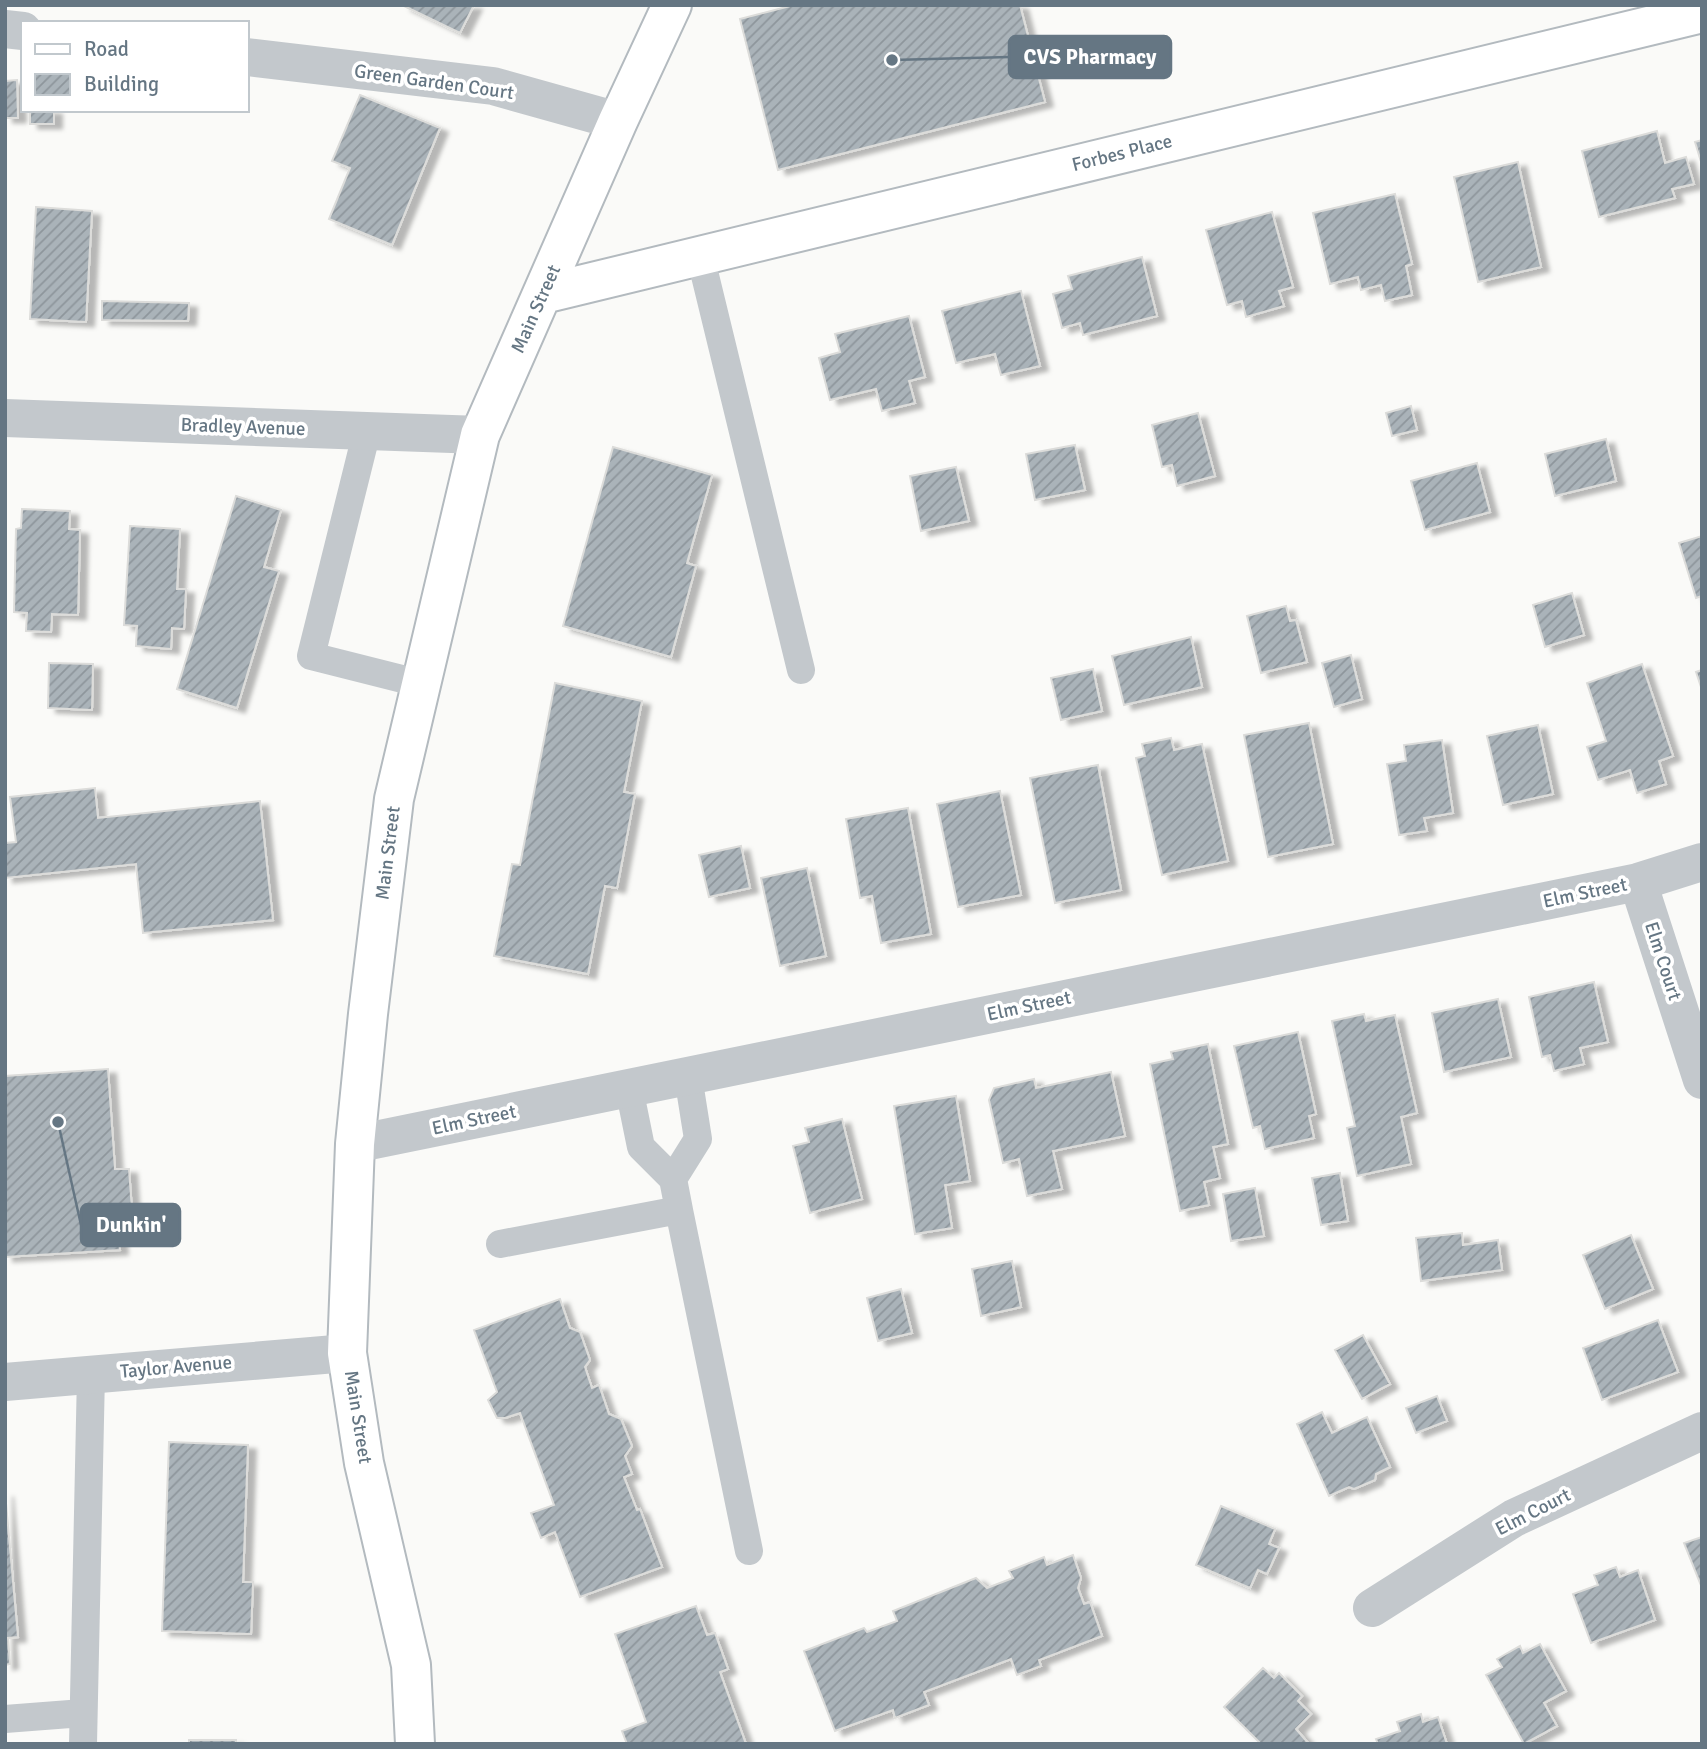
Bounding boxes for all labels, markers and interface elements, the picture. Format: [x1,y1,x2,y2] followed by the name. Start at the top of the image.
[21,21,248,112] legend
[84,36,129,62] text: Road
[1009,36,1171,78] callout: CVS Pharmacy
[1023,44,1157,70] text: CVS Pharmacy
[353,59,516,105] street label: Green Garden Court
[84,71,159,97] text: Building
[1069,129,1175,177] street label: Forbes Place
[506,261,566,357] street label: Main Street
[180,413,306,441] street label: Bradley Avenue
[370,804,406,901] street label: Main Street
[1541,872,1629,914] street label: Elm Street
[1639,919,1687,1004] street label: Elm Court
[985,985,1073,1027] street label: Elm Street
[430,1099,518,1141] street label: Elm Street
[81,1204,180,1246] callout: Dunkin'
[96,1212,166,1238] text: Dunkin'
[119,1350,233,1384] street label: Taylor Avenue
[339,1369,377,1466] street label: Main Street
[1491,1483,1575,1541] street label: Elm Court

